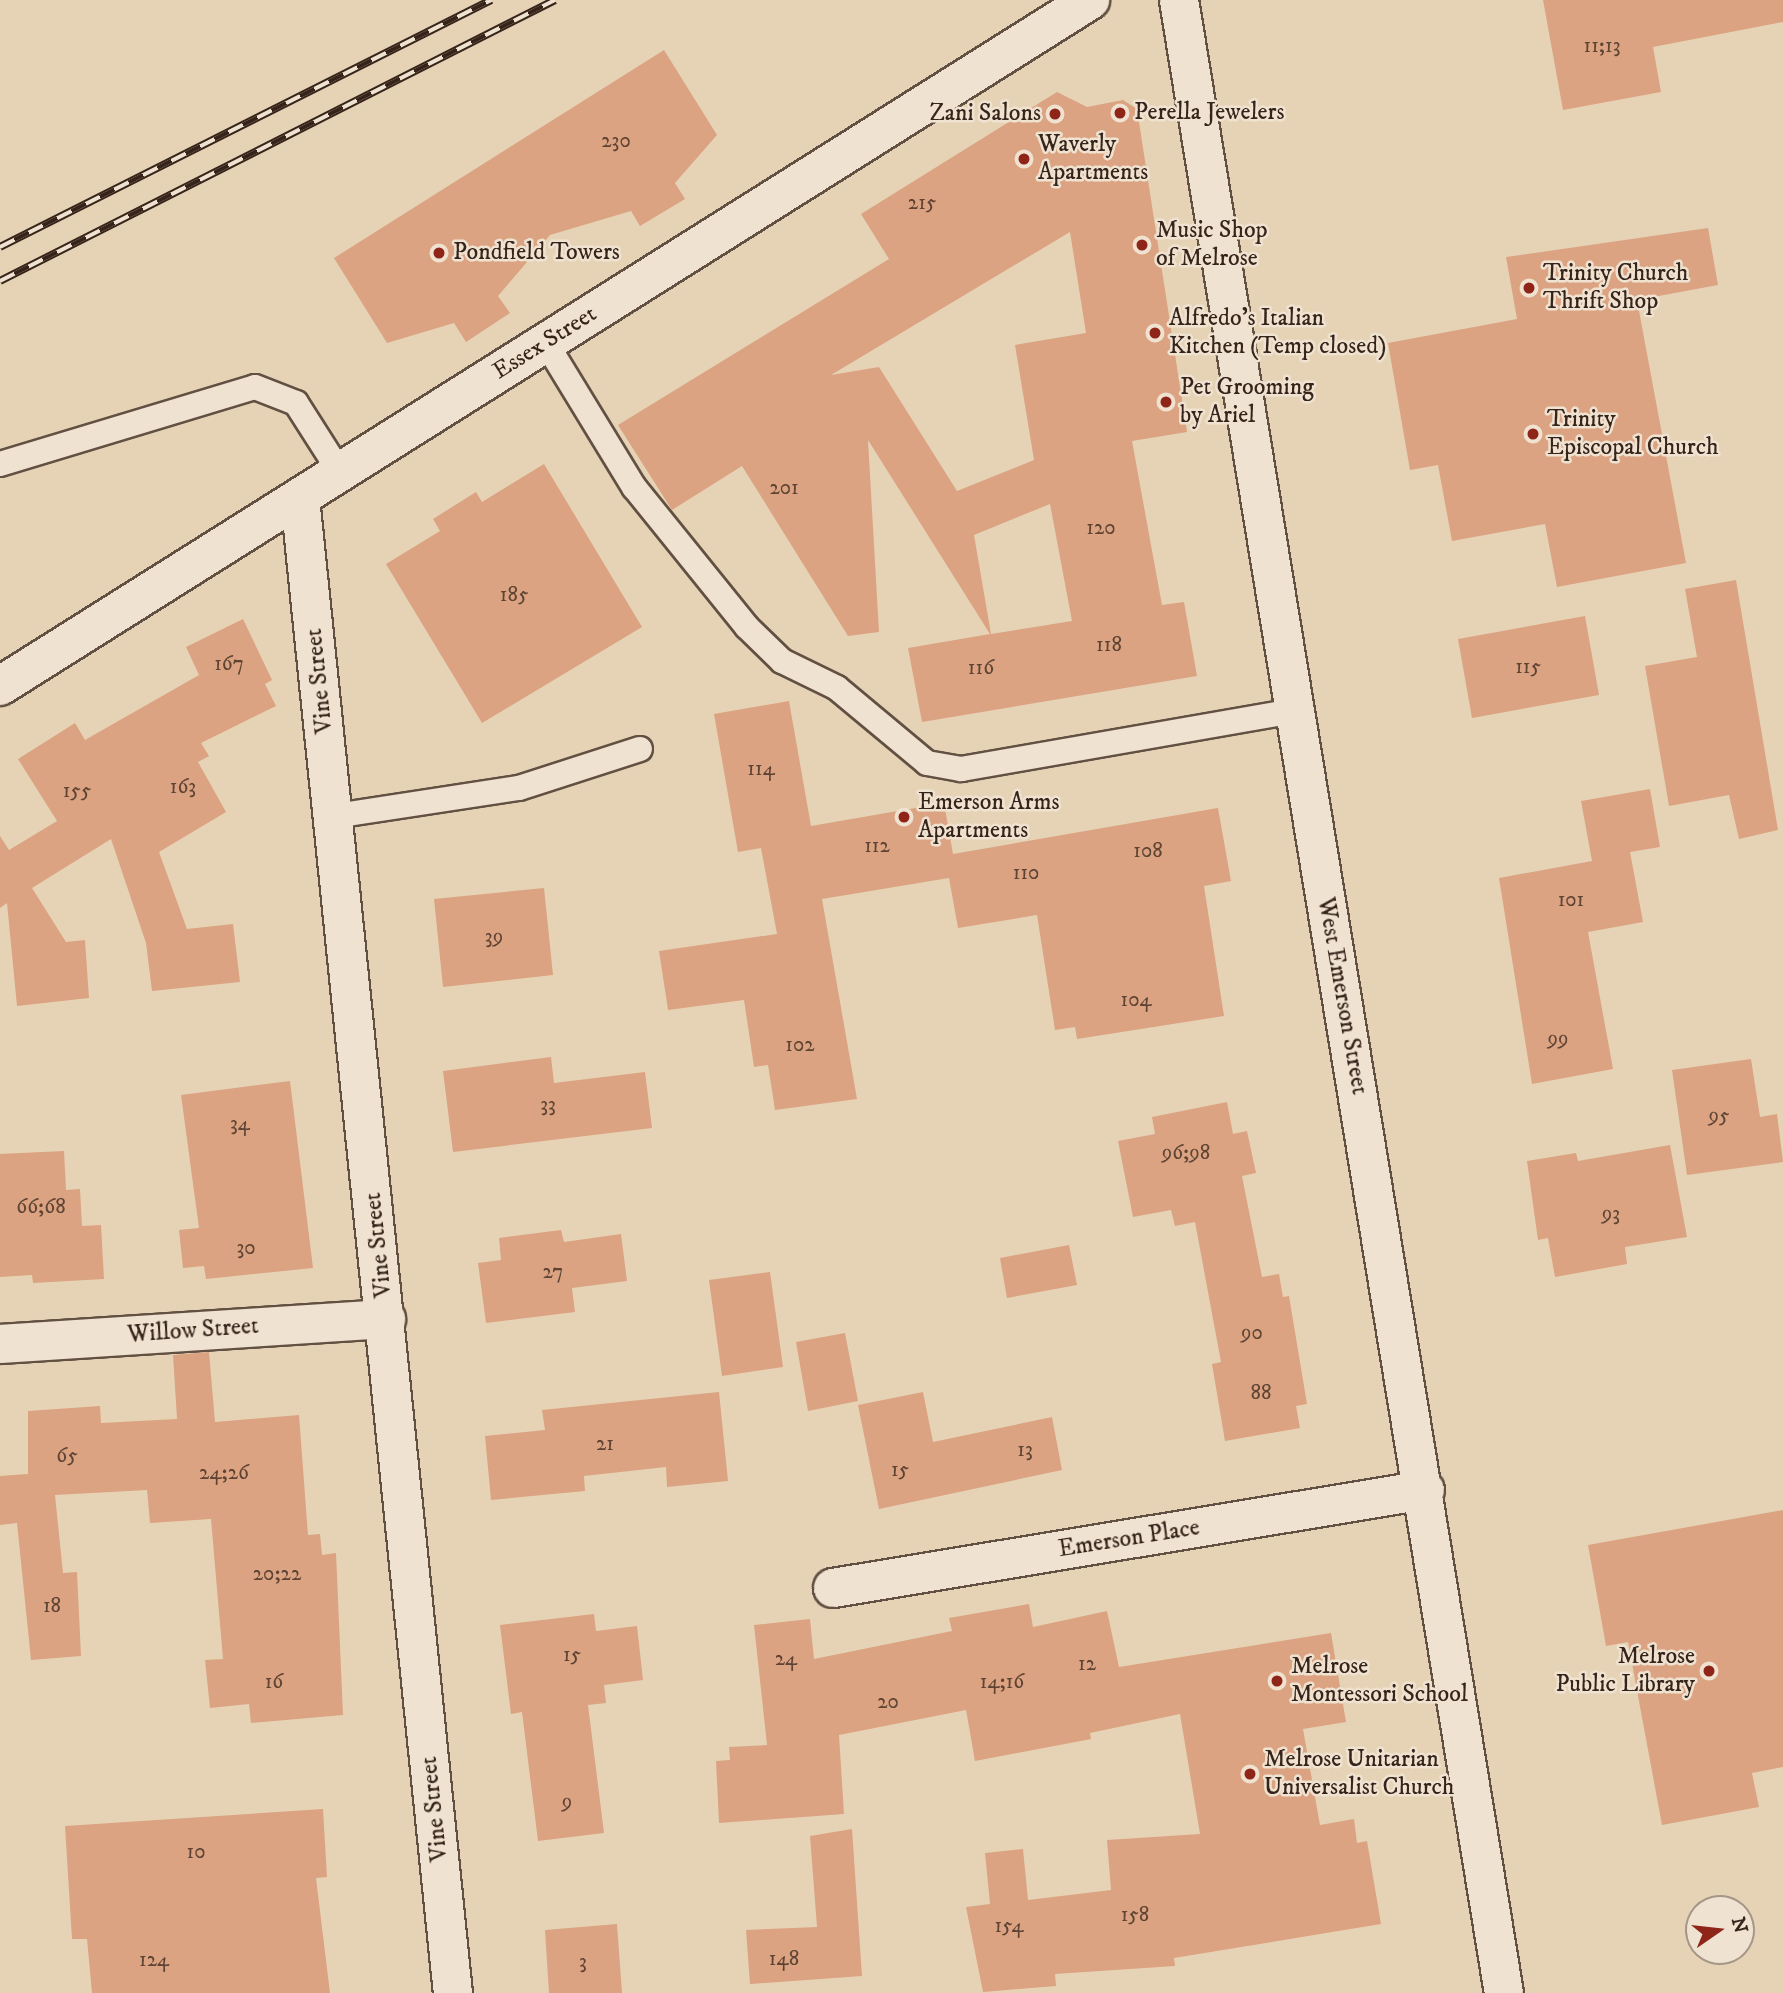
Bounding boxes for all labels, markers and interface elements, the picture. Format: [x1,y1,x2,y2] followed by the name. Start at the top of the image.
[1583,33,1621,59] house number: 11;13
[1134,99,1284,127] place label: Perella Jewelers
[929,100,1041,128] place label: Zani Salons
[1112,105,1128,121] marker: Perella Jewelers
[1047,106,1063,122] marker: Zani Salons
[601,128,631,154] house number: 230
[1038,131,1148,187] place label: Waverly Apartments
[1016,151,1032,167] marker: Waverly Apartments
[908,190,936,216] house number: 215
[1156,217,1268,273] place label: Music Shop of Melrose
[1134,237,1150,253] marker: Music Shop of Melrose
[453,239,620,267] place label: Pondfield Towers
[431,245,447,261] marker: Pondfield Towers
[1543,260,1688,316] place label: Trinity Church Thrift Shop
[1521,280,1537,296] marker: Trinity Church Thrift Shop
[488,300,602,386] street label: Essex Street
[1169,305,1386,361] place label: Alfredo's Italian Kitchen (Temp closed)
[1147,325,1163,341] marker: Alfredo's Italian Kitchen (Temp closed)
[1180,374,1314,430] place label: Pet Grooming by Ariel
[1158,394,1174,410] marker: Pet Grooming by Ariel
[1547,406,1719,462] place label: Trinity Episcopal Church
[1525,426,1541,442] marker: Trinity Episcopal Church
[769,475,799,501] house number: 201
[1086,515,1116,541] house number: 120
[500,582,528,608] house number: 185
[300,627,340,735] street label: Vine Street
[1096,632,1122,658] house number: 118
[214,651,244,677] house number: 167
[1515,654,1541,680] house number: 115
[968,655,994,681] house number: 116
[747,756,775,782] house number: 114
[170,774,196,800] house number: 163
[63,778,91,804] house number: 155
[918,789,1059,845] place label: Emerson Arms Apartments
[896,809,912,825] marker: Emerson Arms Apartments
[864,833,890,859] house number: 112
[1133,838,1163,864] house number: 108
[1013,860,1039,886] house number: 110
[1558,887,1584,913] house number: 101
[1310,895,1374,1097] street label: West Emerson Street
[485,924,503,950] house number: 39
[1121,987,1151,1013] house number: 104
[1548,1026,1568,1052] house number: 99
[785,1032,815,1058] house number: 102
[540,1092,556,1118] house number: 33
[1709,1103,1729,1129] house number: 95
[230,1111,250,1137] house number: 34
[1162,1140,1210,1166] house number: 96;98
[359,1191,399,1299] street label: Vine Street
[16,1194,66,1220] house number: 66;68
[1602,1201,1620,1227] house number: 93
[236,1235,256,1261] house number: 30
[543,1259,563,1285] house number: 27
[126,1312,260,1350] street label: Willow Street
[1241,1320,1263,1346] house number: 90
[1250,1380,1272,1406] house number: 88
[596,1431,614,1457] house number: 21
[1017,1437,1033,1463] house number: 13
[56,1443,78,1469] house number: 65
[891,1457,909,1483] house number: 15
[199,1460,249,1486] house number: 24;26
[1056,1514,1202,1564] street label: Emerson Place
[253,1561,301,1587] house number: 20;22
[43,1593,61,1619] house number: 18
[563,1642,581,1668] house number: 15
[1555,1643,1695,1699] place label: Melrose Public Library
[775,1646,797,1672] house number: 24
[1078,1651,1096,1677] house number: 12
[1291,1653,1468,1709] place label: Melrose Montessori School
[1701,1663,1717,1679] marker: Melrose Public Library
[265,1669,283,1695] house number: 16
[980,1669,1024,1695] house number: 14;16
[1269,1673,1285,1689] marker: Melrose Montessori School
[877,1689,899,1715] house number: 20
[1264,1746,1454,1802] place label: Melrose Unitarian Universalist Church
[415,1755,455,1863] street label: Vine Street
[1242,1766,1258,1782] marker: Melrose Unitarian Universalist Church
[562,1789,572,1815] house number: 9
[187,1839,205,1865] house number: 10
[1685,1895,1755,1965] north arrow
[1121,1902,1149,1928] house number: 158
[995,1913,1023,1939] house number: 154
[1726,1915,1752,1936] text: N
[769,1946,799,1972] house number: 148
[139,1947,169,1973] house number: 124
[579,1949,587,1975] house number: 3

